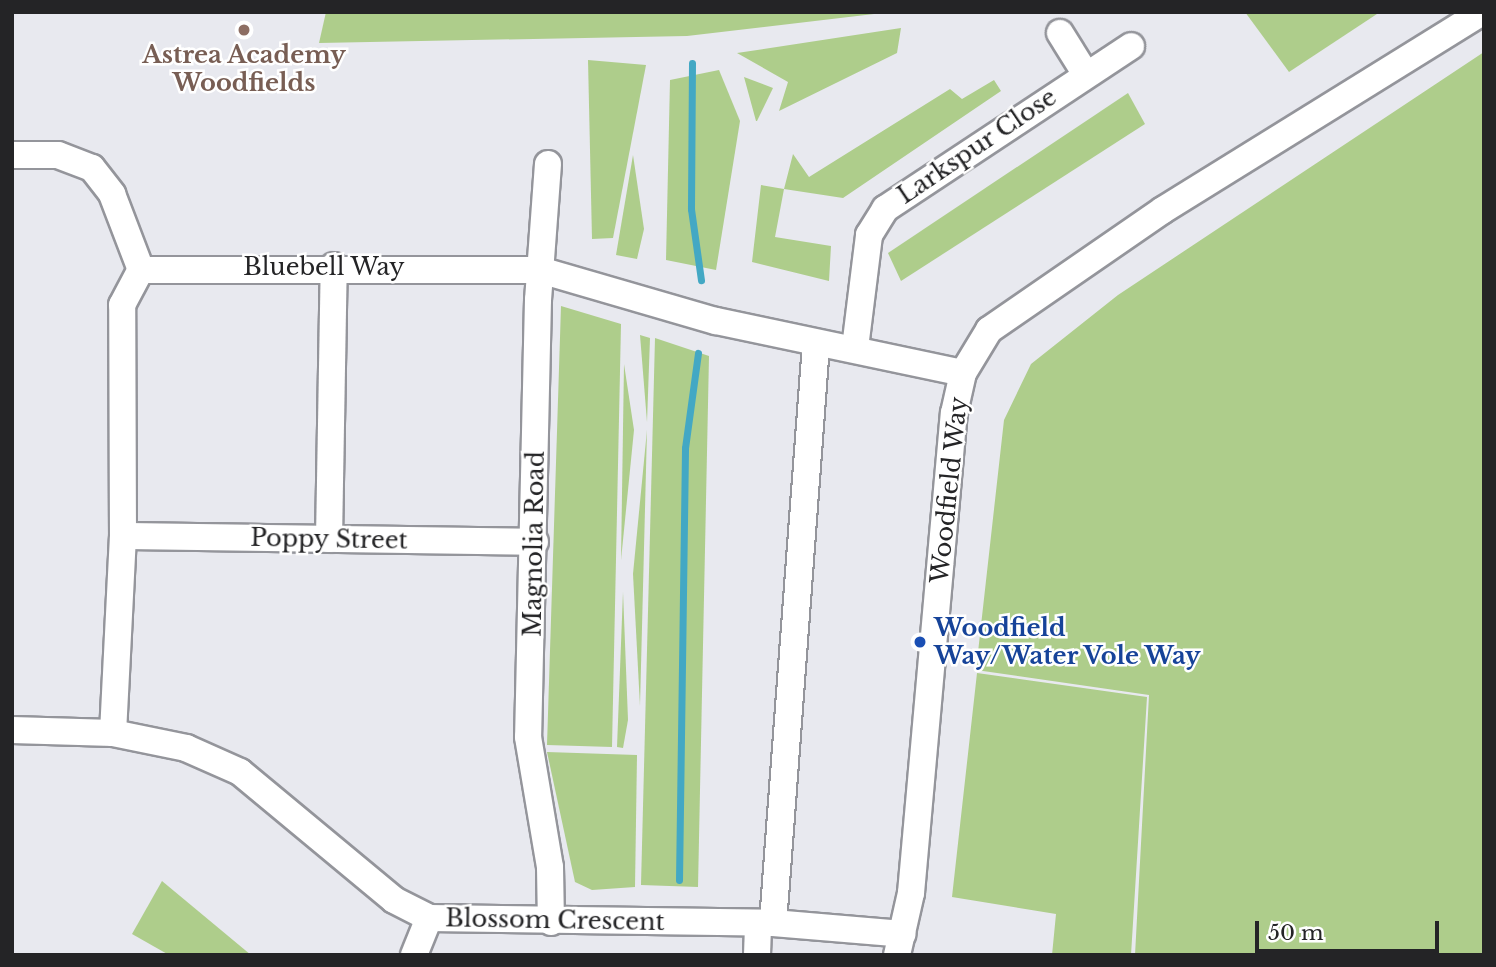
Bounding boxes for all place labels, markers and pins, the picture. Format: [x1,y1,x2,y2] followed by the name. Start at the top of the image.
[236,22,252,38] marker: Astrea Academy Woodfields
[142,41,346,97] place label: Astrea Academy Woodfields
[934,614,1203,670] place label: Woodfield Way/Water Vole Way
[912,634,928,650] marker: Woodfield Way/Water Vole Way

